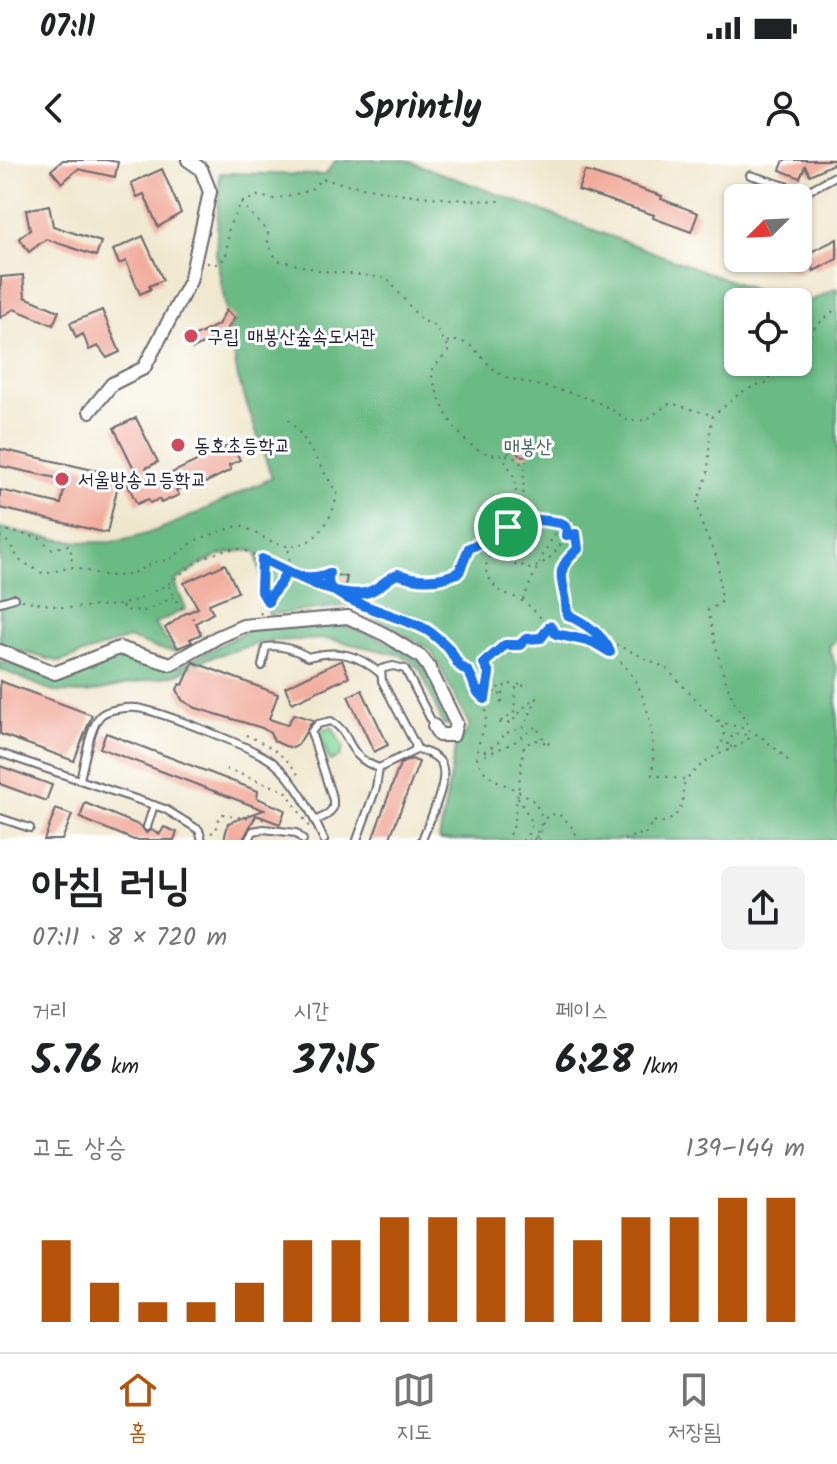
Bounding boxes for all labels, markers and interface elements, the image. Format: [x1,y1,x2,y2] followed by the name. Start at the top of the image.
[40,4,95,52] text: 07:11
[355,80,482,137] text: Sprintly
[32,86,76,130] icon: back
[761,86,805,130] icon: person
[724,184,812,272] north arrow
[724,184,812,376] map controls
[724,288,812,376] button: locate
[207,322,376,354] place label: 구립 매봉산숲속도서관
[182,327,200,345] marker: 구립 매봉산숲속도서관
[194,431,291,463] place label: 동호초등학교
[504,432,552,464] park label: 매봉산
[169,436,187,454] marker: 동호초등학교
[78,465,207,497] place label: 서울방송고등학교
[53,470,71,488] marker: 서울방송고등학교
[474,493,542,561] pin
[486,505,530,549] icon: arrive
[32,852,191,922] text: 아침 러닝
[721,866,805,950] button: share
[32,917,227,959] text: 07:11 · 8 × 720 m
[32,995,67,1030] text: 거리
[294,995,329,1030] text: 시간
[555,995,608,1030] text: 페이스
[32,1030,102,1094] text: 5.76
[294,1030,377,1094] text: 37:15
[555,1030,634,1094] text: 6:28
[102,1050,139,1085] text: km
[634,1050,678,1085] text: /km
[32,1128,126,1170] text: 고도 상승
[686,1128,805,1170] text: 139–144 m
[116,1368,160,1451] tab: 홈
[392,1368,436,1451] tab: 지도
[668,1368,721,1451] tab: 저장됨

